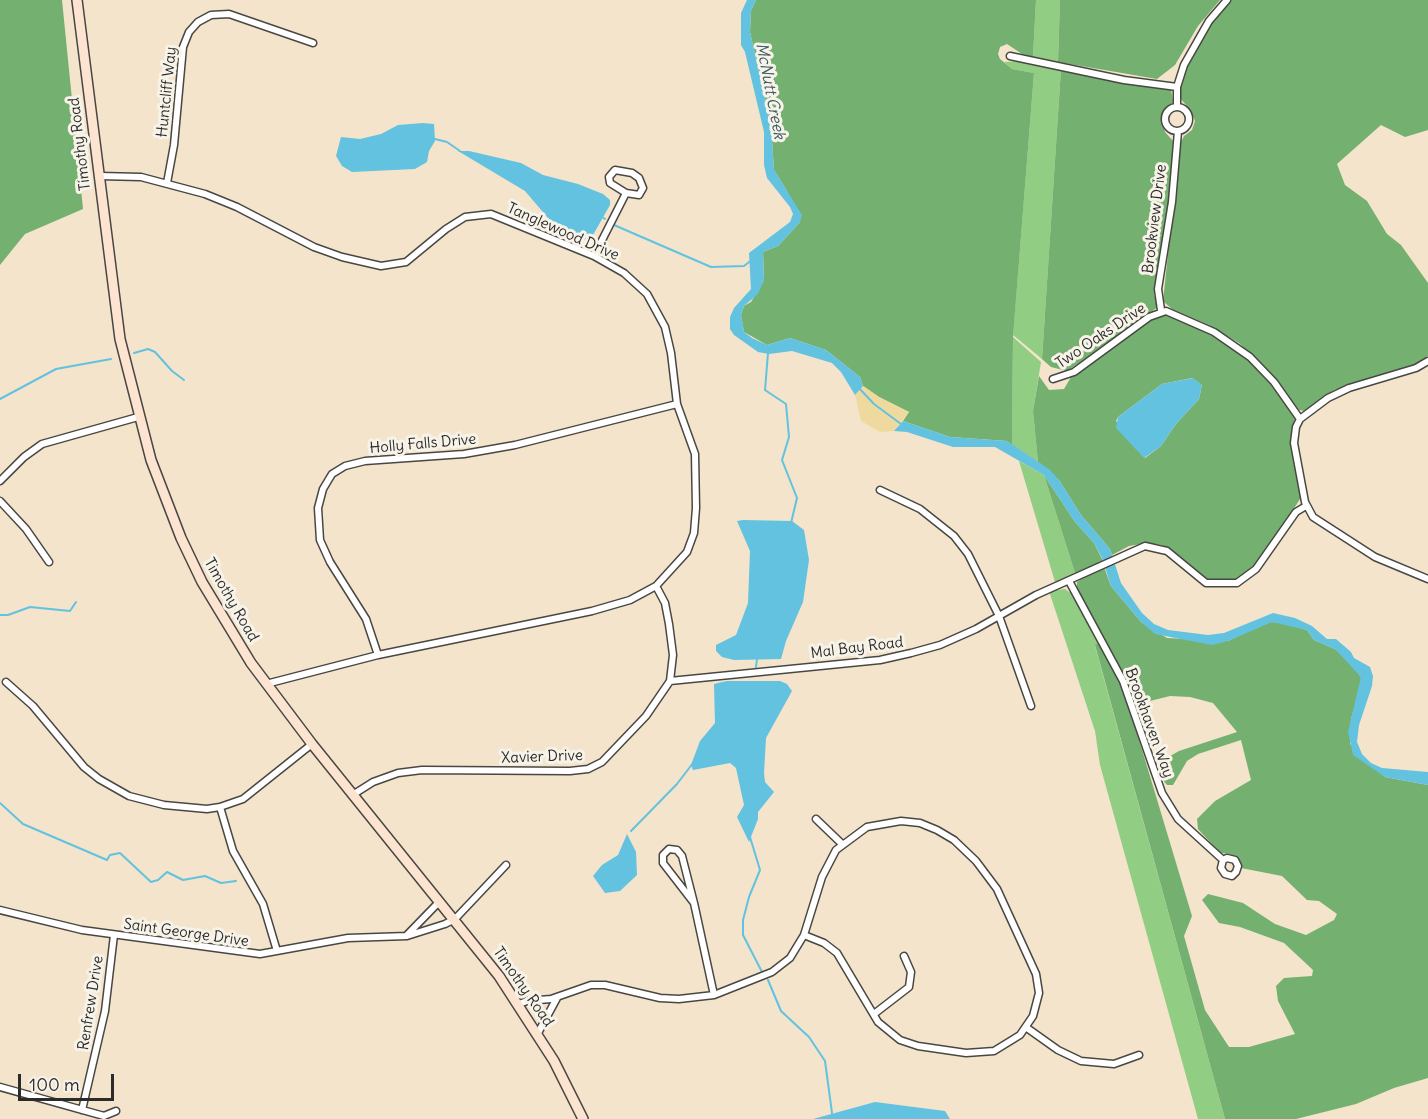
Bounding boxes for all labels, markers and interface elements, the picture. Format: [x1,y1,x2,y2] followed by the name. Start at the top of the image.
[751,41,789,141] water label: McNutt Creek
[153,46,181,138] street label: Huntcliff Way
[65,96,95,192] street label: Timothy Road
[1139,163,1171,275] street label: Brookview Drive
[504,199,622,265] street label: Tanglewood Drive
[1053,299,1149,373] street label: Two Oaks Drive
[369,430,477,458] street label: Holly Falls Drive
[200,555,262,645] street label: Timothy Road
[810,633,904,663] street label: Mal Bay Road
[1121,666,1177,780] street label: Brookhaven Way
[501,747,583,767] street label: Xavier Drive
[122,915,250,951] street label: Saint George Drive
[489,944,557,1030] street label: Timothy Road
[75,954,107,1052] street label: Renfrew Drive
[21,1062,117,1100] scale bar
[29,1073,80,1096] text: 100 m

